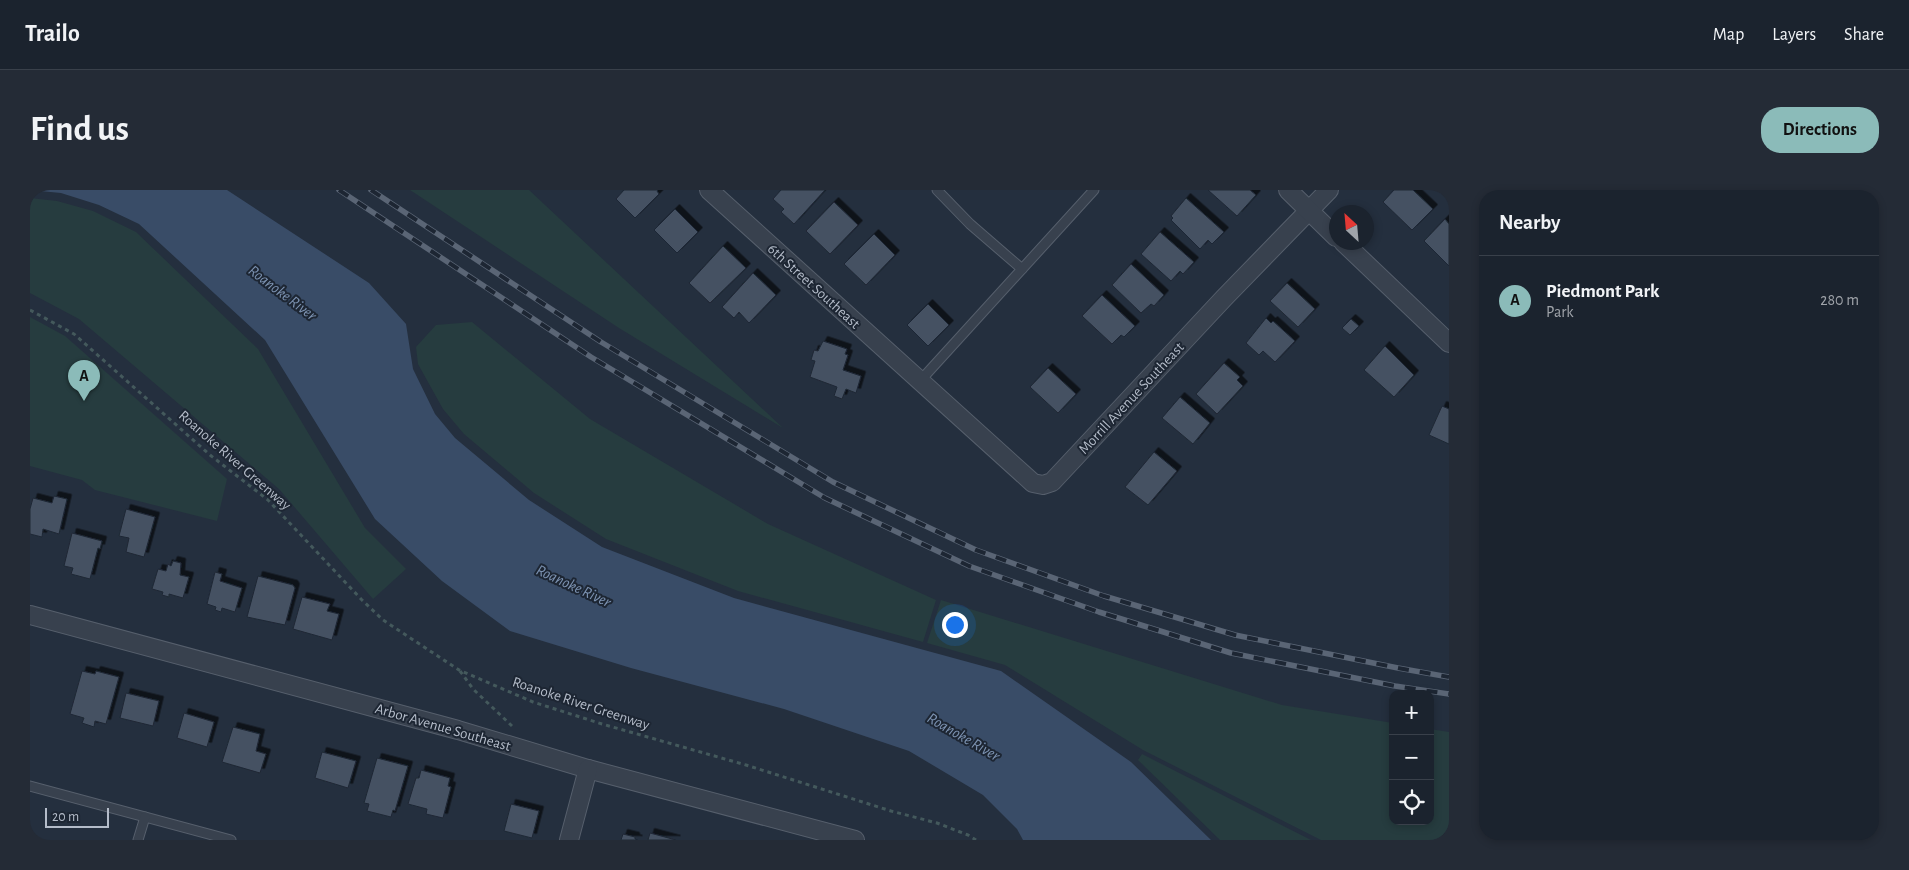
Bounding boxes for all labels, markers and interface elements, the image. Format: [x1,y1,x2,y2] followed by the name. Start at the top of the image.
[25,22,80,46] text: Trailo
[1713,26,1744,44] text: Map
[1772,26,1816,44] text: Layers
[1844,26,1884,44] text: Share
[1761,107,1879,153] button: Directions
[30,112,129,147] text: Find us
[1329,205,1374,250] north arrow
[1499,212,1560,233] text: Nearby
[765,241,863,332] street label: 6th Street Southeast
[245,262,320,324] water label: Roanoke River
[1546,282,1659,301] text: Piedmont Park
[1510,292,1520,308] text: A
[1820,292,1859,308] text: 280 m
[1546,304,1574,320] text: Park
[1076,339,1187,457] street label: Morrill Avenue Southeast
[68,360,100,401] pin: A
[176,408,294,513] street label: Roanoke River Greenway
[534,562,614,611] water label: Roanoke River
[942,612,968,638] your location
[510,674,652,733] street label: Roanoke River Greenway
[1389,690,1434,825] map controls
[1389,690,1434,735] button: +
[373,701,513,754] street label: Arbor Avenue Southeast
[925,710,1003,764] water label: Roanoke River
[1389,735,1434,780] button: −
[1389,780,1434,825] button: locate
[45,805,109,828] scale bar
[52,810,79,824] text: 20 m

